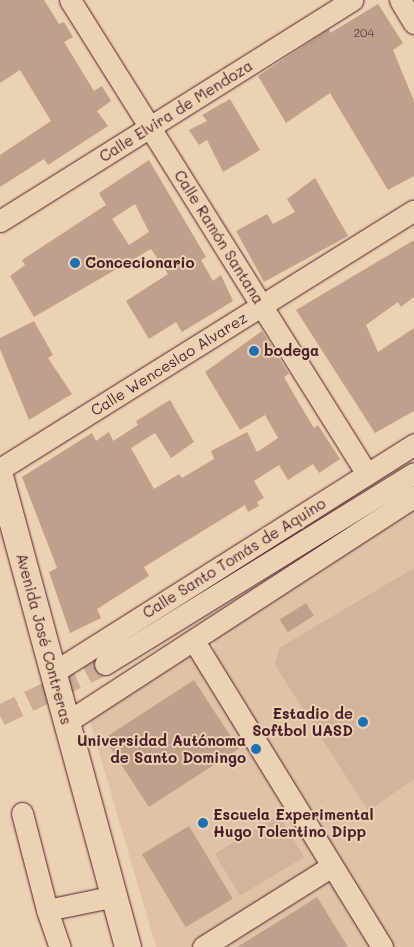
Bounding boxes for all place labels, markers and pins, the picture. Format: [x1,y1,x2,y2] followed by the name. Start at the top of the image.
[85,254,195,272] place label: Concecionario
[69,257,81,269] marker: Concecionario
[264,342,319,360] place label: bodega
[248,345,260,357] marker: bodega
[252,704,353,739] place label: Estadio de Softbol UASD
[357,716,369,728] marker: Estadio de Softbol UASD
[77,731,246,766] place label: Universidad Autónoma de Santo Domingo
[250,743,262,755] marker: Universidad Autónoma de Santo Domingo
[213,805,373,840] place label: Escuela Experimental Hugo Tolentino Dipp
[197,817,209,829] marker: Escuela Experimental Hugo Tolentino Dipp

